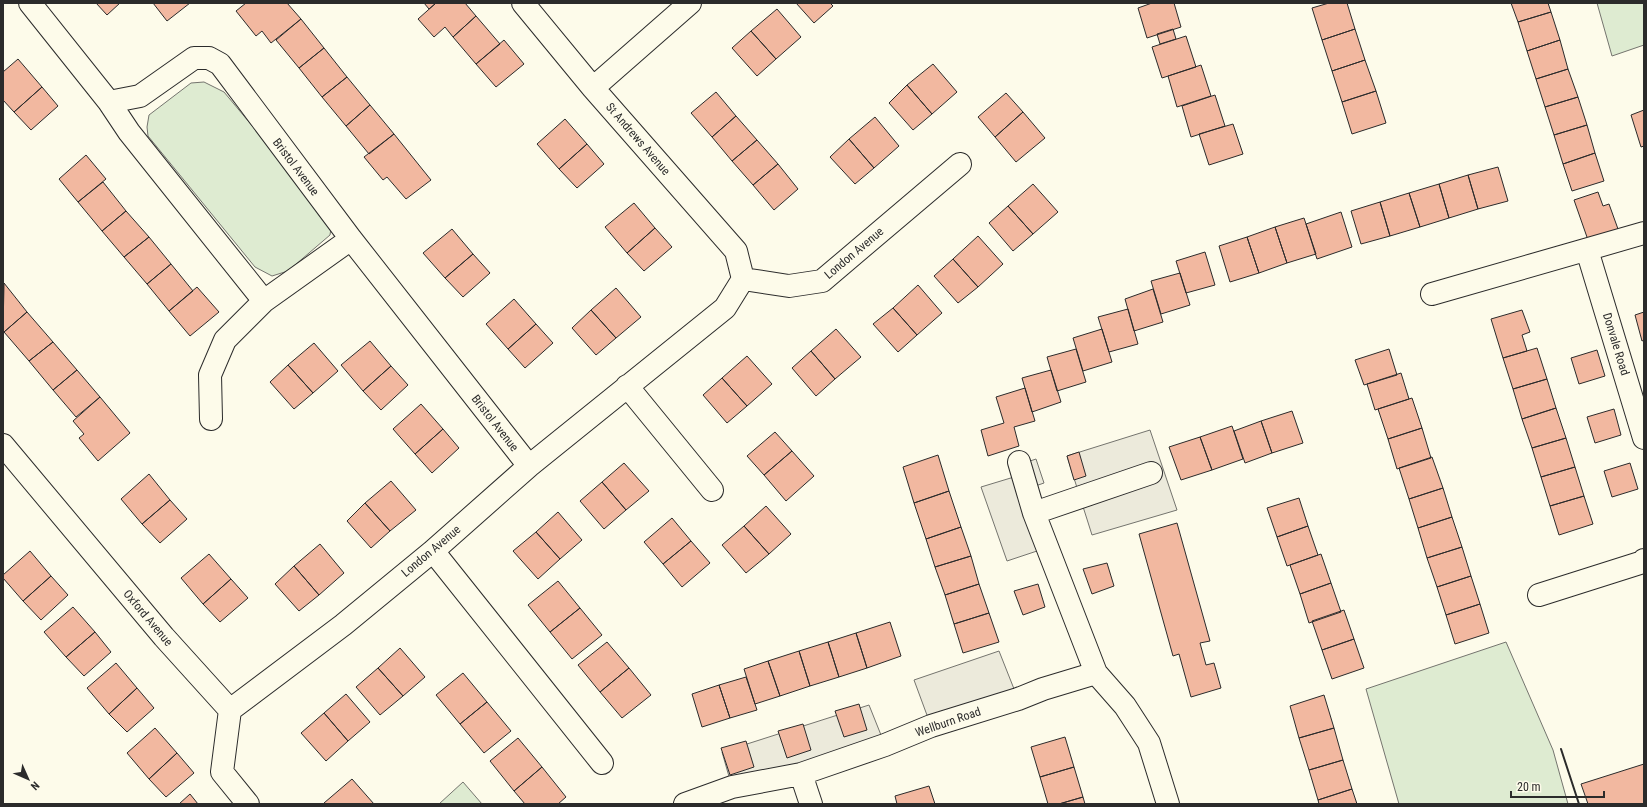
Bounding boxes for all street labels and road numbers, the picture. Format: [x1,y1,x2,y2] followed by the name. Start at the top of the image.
[603,100,673,178] street label: St Andrews Avenue
[270,136,322,199] street label: Bristol Avenue
[822,224,887,282] street label: London Avenue
[1600,311,1632,377] street label: Donvale Road
[469,392,522,454] street label: Bristol Avenue
[399,522,464,580] street label: London Avenue
[120,587,176,649] street label: Oxford Avenue
[914,704,983,740] street label: Wellburn Road

